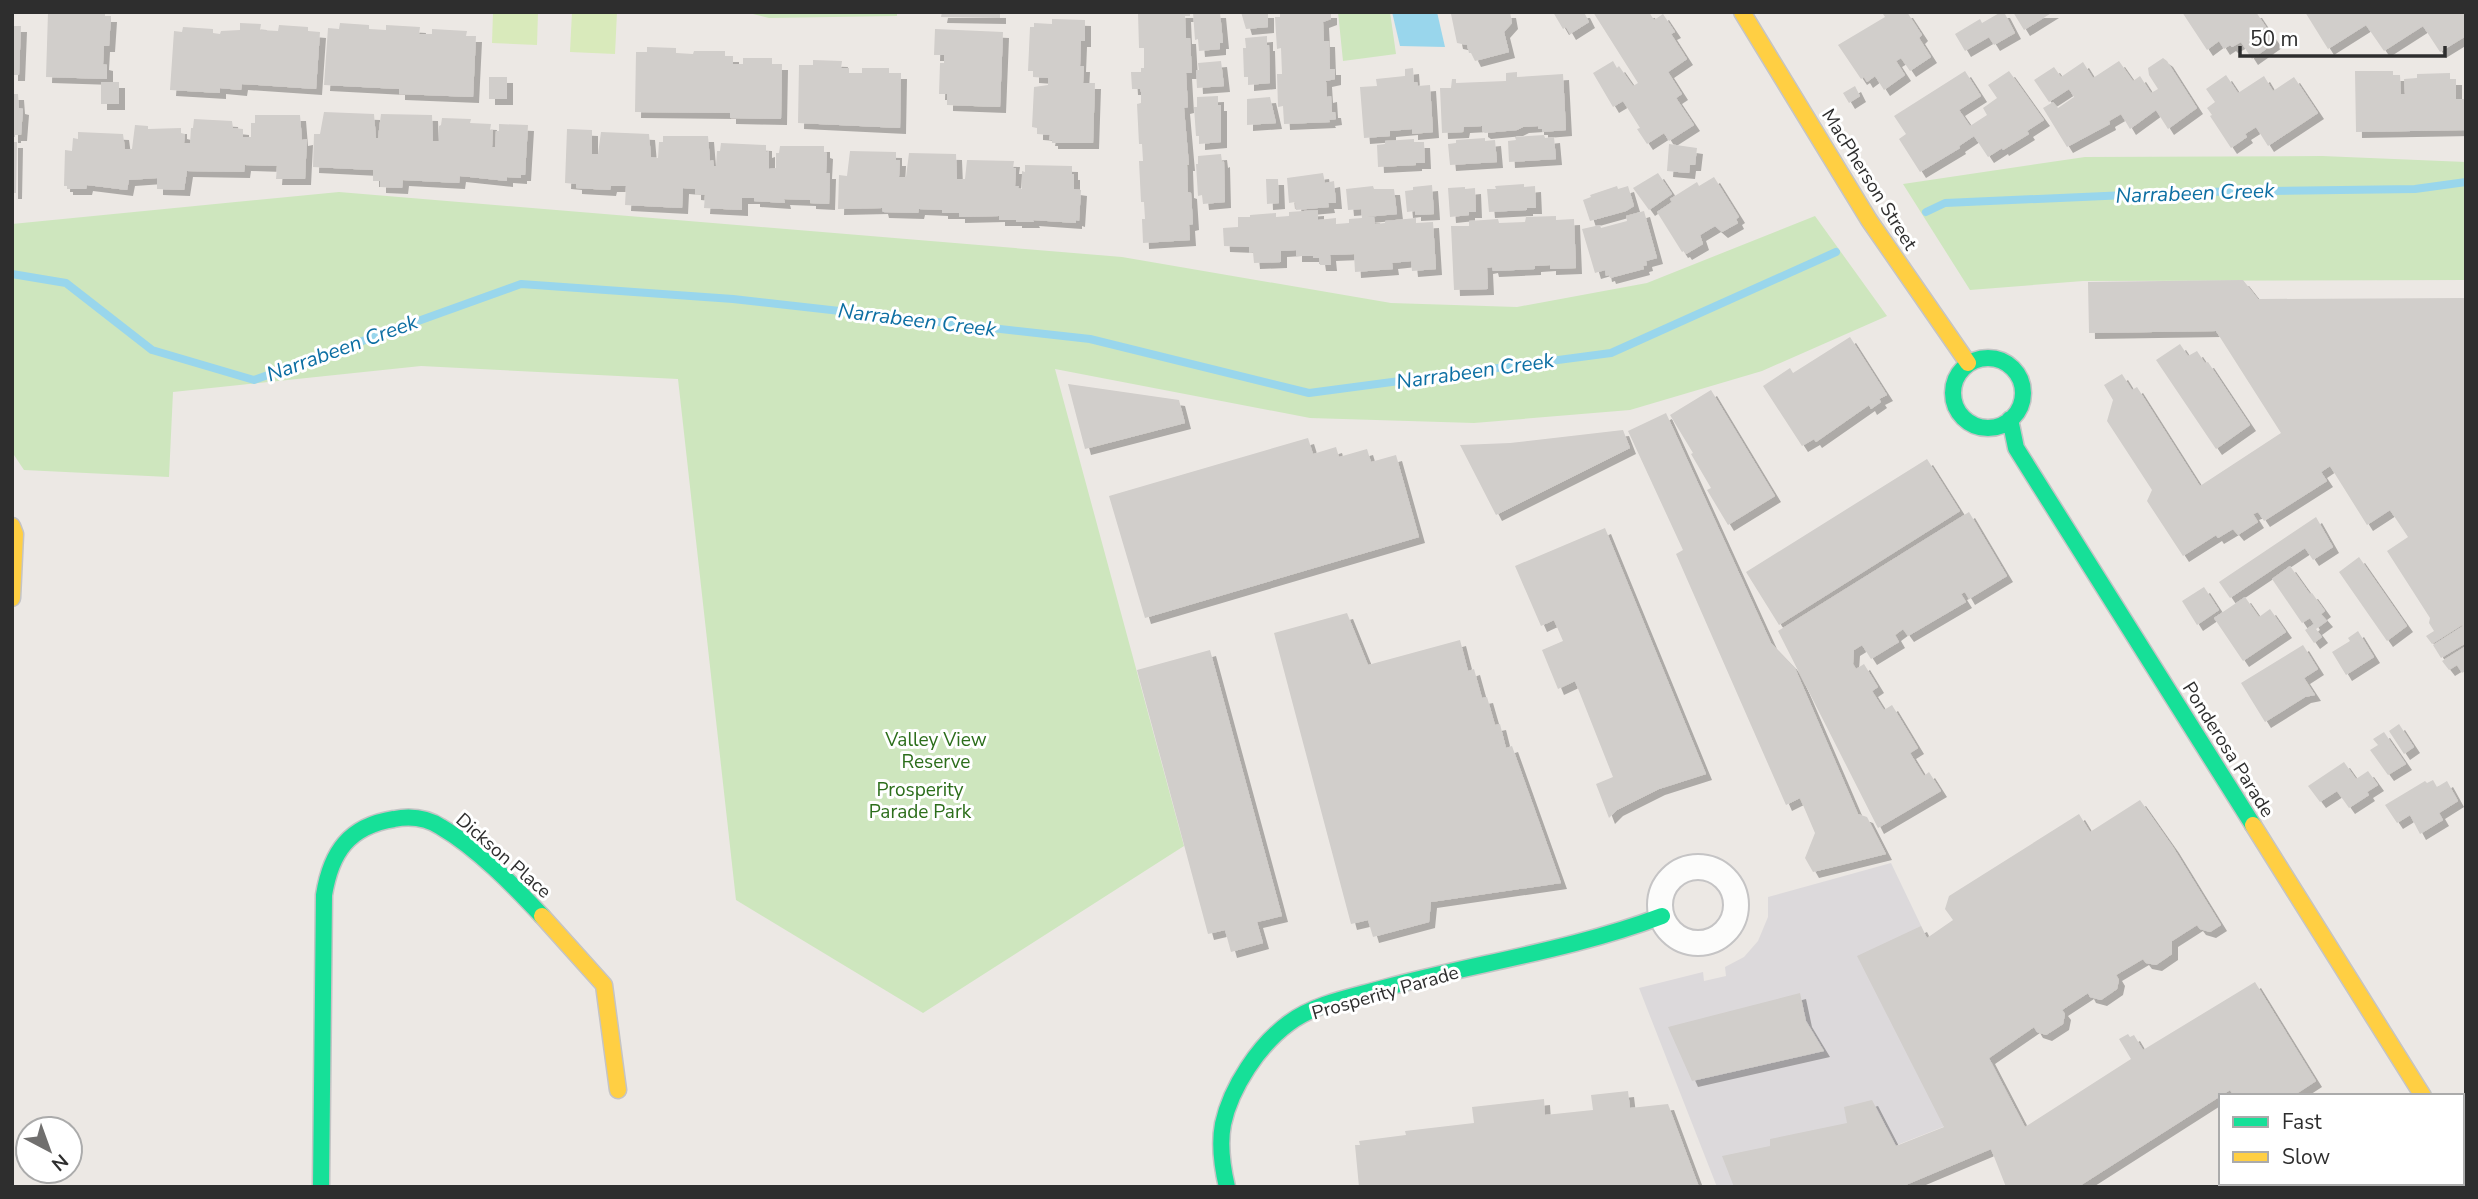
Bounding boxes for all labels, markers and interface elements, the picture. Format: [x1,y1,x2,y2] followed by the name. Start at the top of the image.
[2240,14,2445,58] scale bar
[2250,25,2299,53] text: 50 m
[1815,104,1923,255] street label: MacPherson Street
[2115,176,2275,210] water label: Narrabeen Creek
[836,296,998,344] water label: Narrabeen Creek
[263,307,422,388] water label: Narrabeen Creek
[1394,346,1556,396] water label: Narrabeen Creek
[2176,677,2280,822] street label: Ponderosa Parade
[884,727,987,775] park label: Valley View Reserve
[869,777,972,825] park label: Prosperity Parade Park
[450,807,557,904] street label: Dickson Place
[1309,960,1462,1026] street label: Prosperity Parade
[2219,1094,2464,1185] legend
[2282,1108,2322,1136] text: Fast
[14,1115,84,1185] north arrow
[2282,1143,2331,1171] text: Slow
[46,1148,73,1177] text: N

